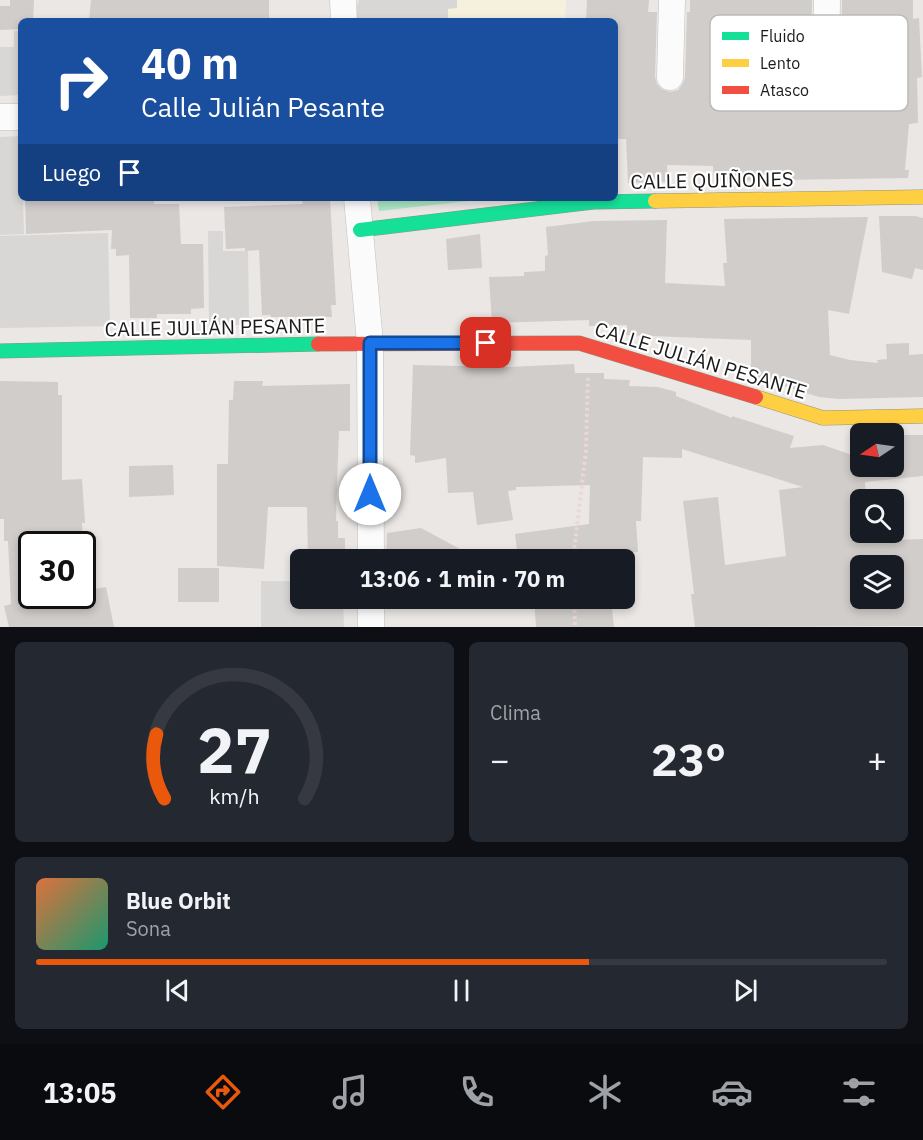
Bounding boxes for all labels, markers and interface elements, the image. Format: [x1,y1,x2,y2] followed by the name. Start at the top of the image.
[710,15,908,111] legend
[760,26,805,46] text: Fluido
[141,36,239,91] text: 40 m
[42,42,120,120] icon: right
[760,53,800,73] text: Lento
[760,80,809,100] text: Atasco
[141,89,385,124] text: Calle Julián Pesante
[113,156,146,189] icon: arrive
[42,158,101,187] text: Luego
[630,165,794,195] street label: CALLE QUIÑONES
[104,312,326,342] street label: CALLE JULIÁN PESANTE
[592,315,810,405] street label: CALLE JULIÁN PESANTE
[460,317,511,368] pin
[469,326,502,359] icon: arrive
[850,423,904,477] north arrow
[850,423,904,609] map controls
[338,462,402,526] position arrow
[850,489,904,543] button: search
[18,531,96,609] speed limit sign: 30
[850,555,904,609] button: layers
[360,564,565,593] text: 13:06 · 1 min · 70 m
[490,699,541,726] text: Clima
[197,709,272,790] text: 27
[651,730,726,788] text: 23°
[490,738,510,781] text: −
[867,738,887,781] text: +
[209,782,260,810] text: km/h
[126,886,231,915] text: Blue Orbit
[126,915,171,942] text: Sona
[161,974,194,1007] icon: previous
[445,974,478,1007] icon: pause
[729,974,762,1007] icon: next
[202,1071,244,1113] icon: directions
[329,1071,371,1113] icon: music
[456,1071,498,1113] icon: phone
[584,1071,626,1113] icon: climate
[711,1071,753,1113] icon: car
[838,1071,880,1113] icon: filters
[43,1075,116,1110] text: 13:05

